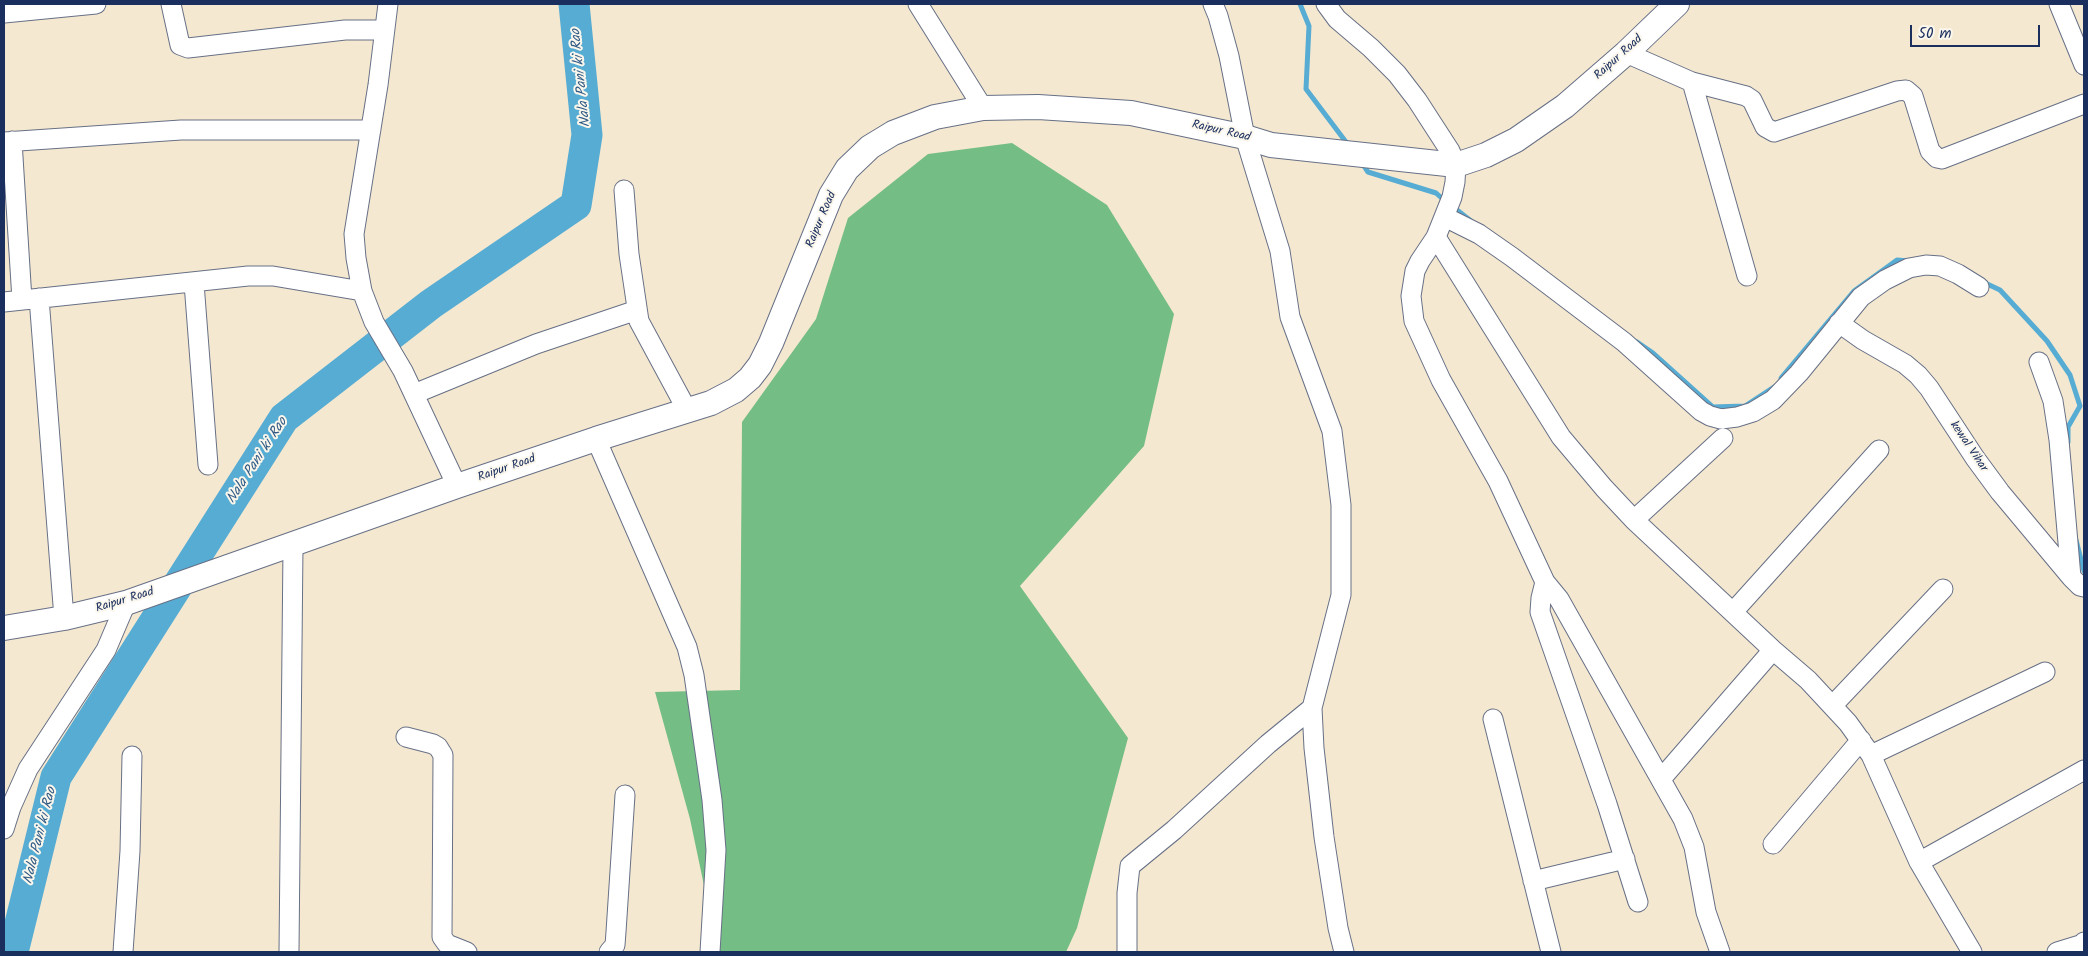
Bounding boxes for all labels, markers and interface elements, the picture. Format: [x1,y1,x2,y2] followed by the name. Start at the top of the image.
[1913,15,2043,47] scale bar
[1918,22,1952,46] text: 50 m
[568,28,596,128] water label: Nala Pani ki Rao
[1592,33,1646,83] street label: Raipur Road
[1190,118,1252,146] street label: Raipur Road
[804,190,840,250] street label: Raipur Road
[224,415,292,507] water label: Nala Pani ki Rao
[1946,419,1990,475] street label: kewal Vihar
[476,452,538,486] street label: Raipur Road
[94,585,156,617] street label: Raipur Road
[21,786,61,886] water label: Nala Pani ki Rao

